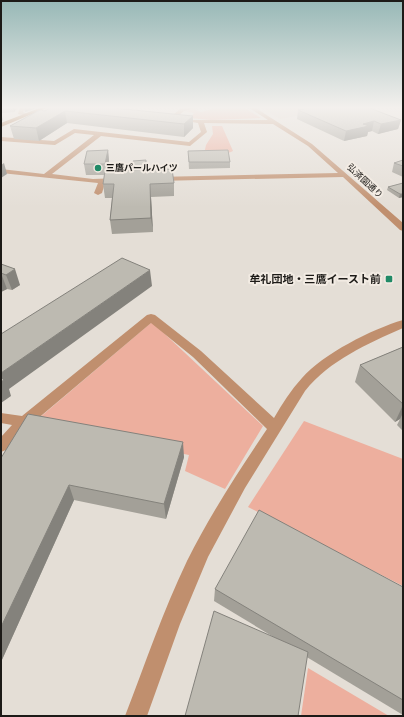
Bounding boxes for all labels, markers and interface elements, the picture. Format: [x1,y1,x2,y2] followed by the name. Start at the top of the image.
[345,162,385,200] street label: 弘済園通り
[93,163,103,173] marker: 三鷹パールハイツ
[106,163,178,173] place label: 三鷹パールハイツ
[250,273,381,286] place label: 牟礼団地・三鷹イースト前
[384,274,394,284] marker: 牟礼団地・三鷹イースト前

